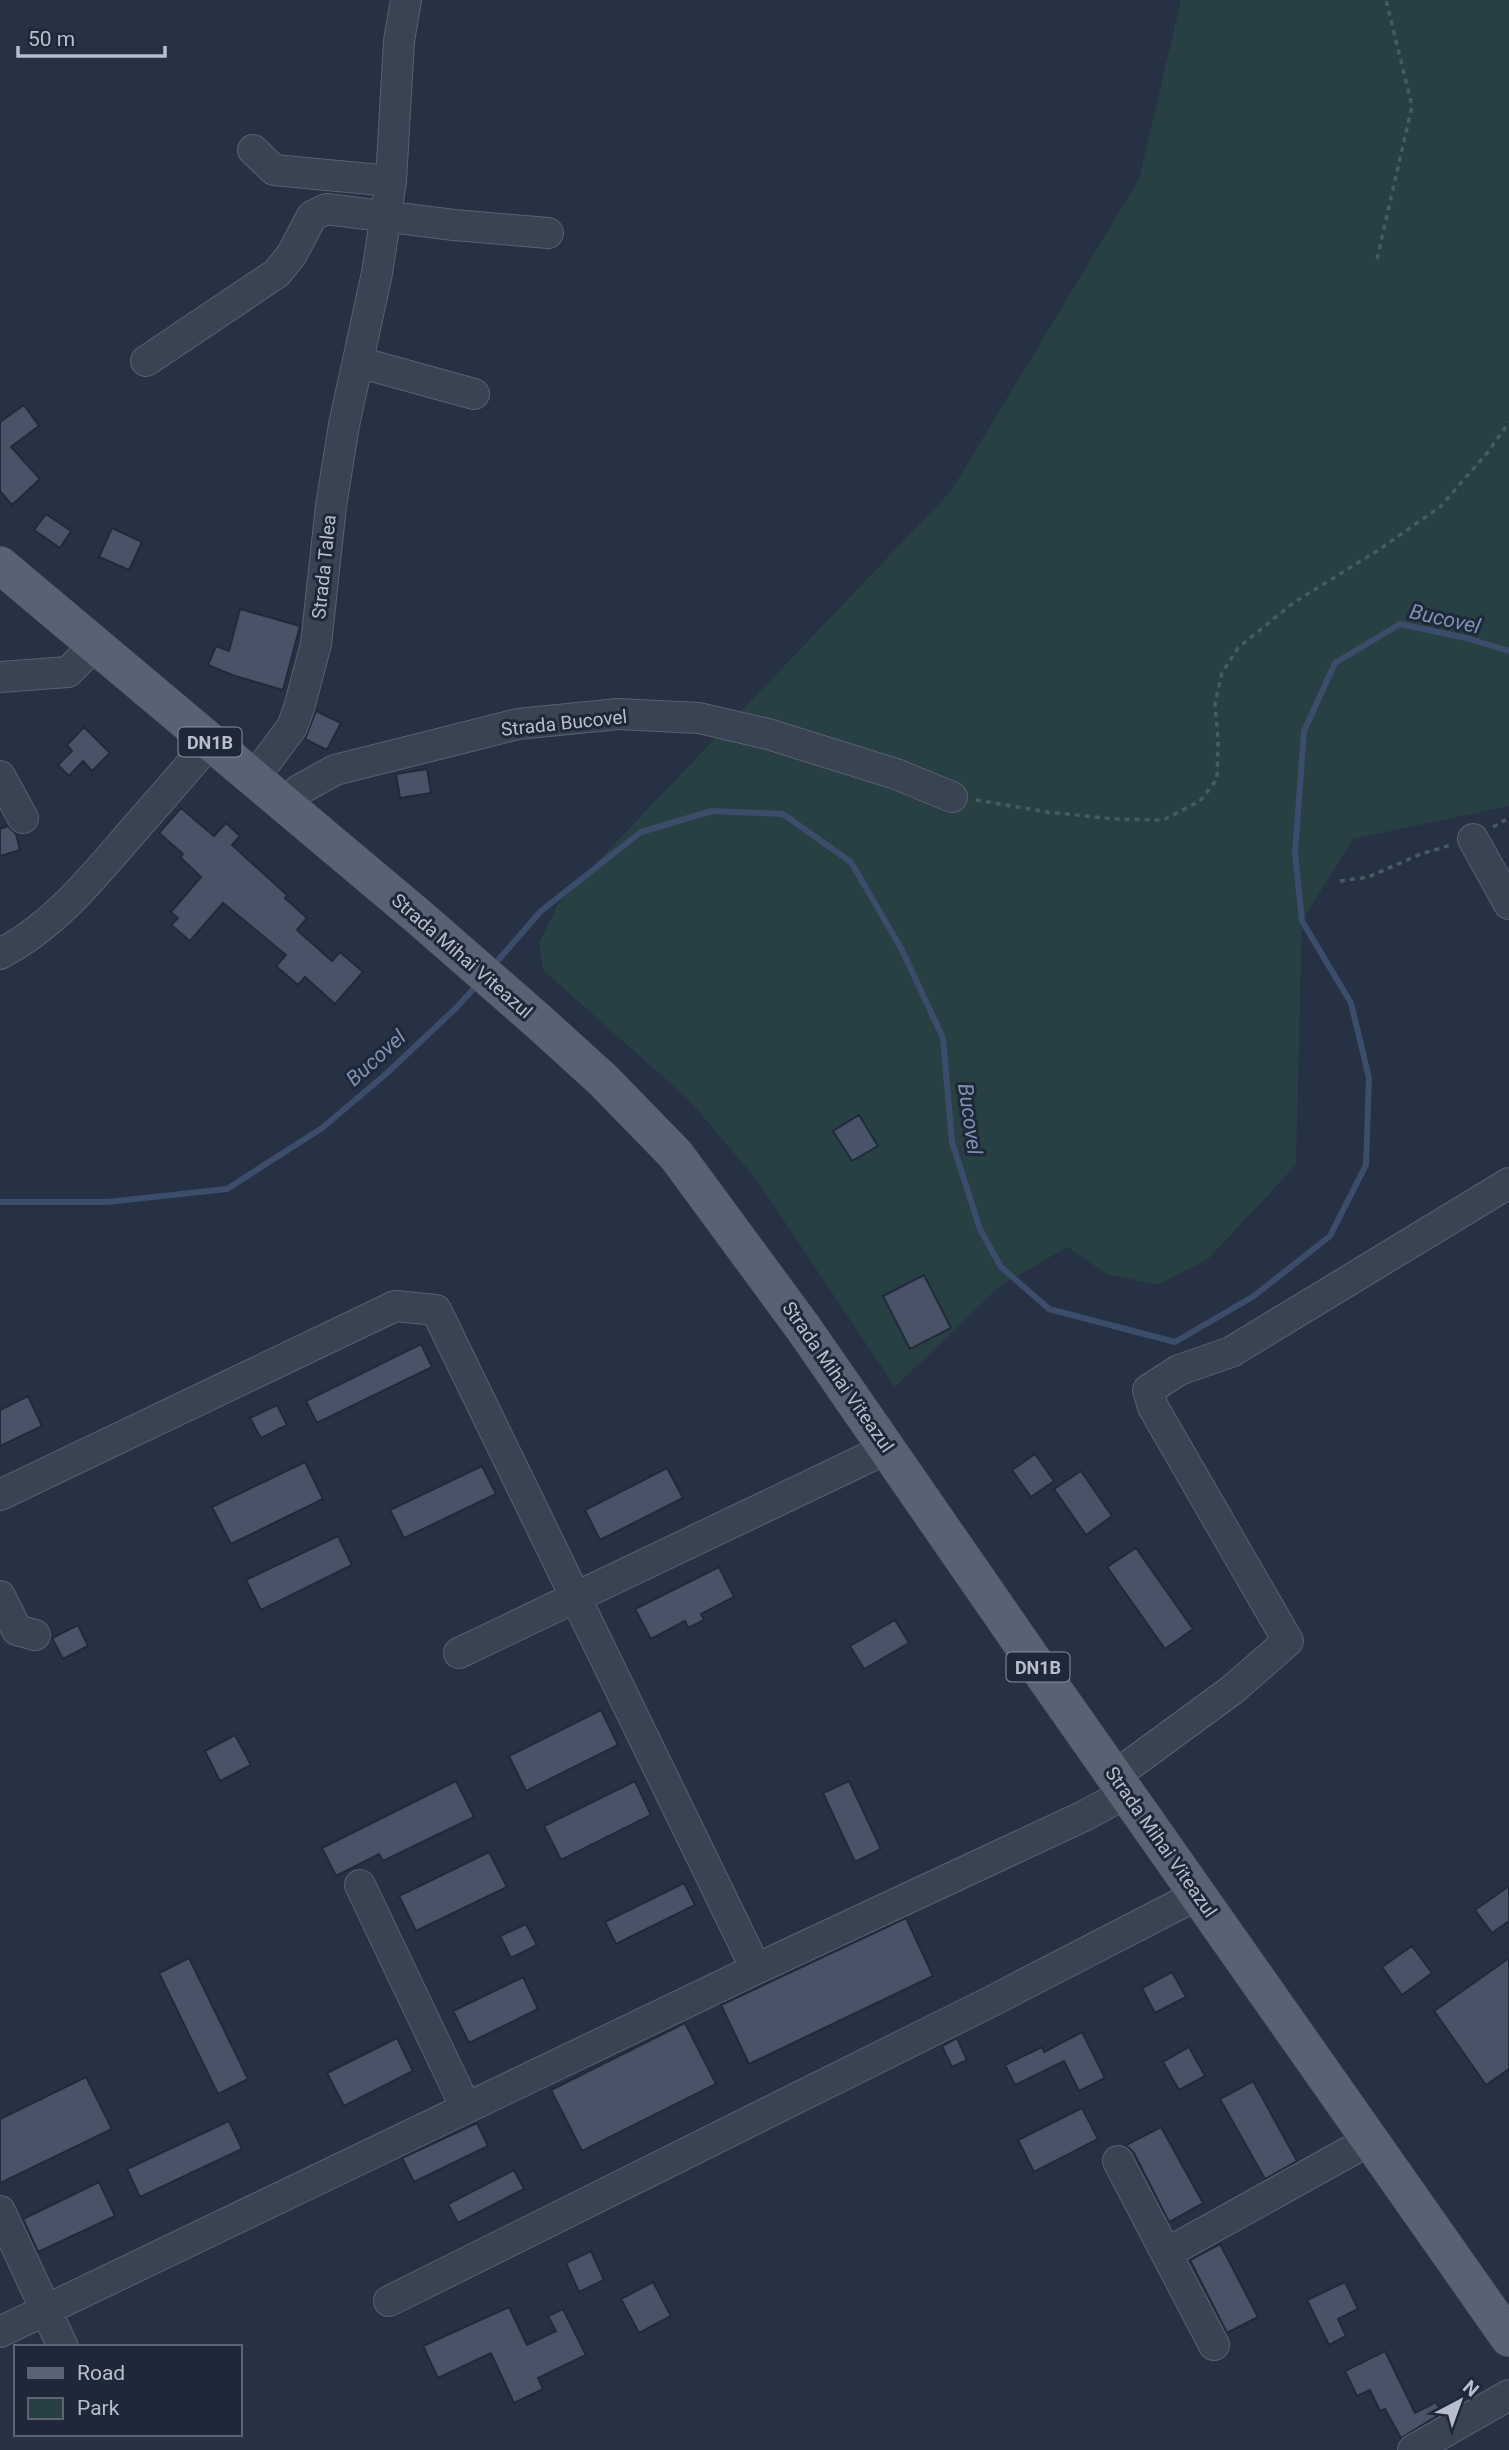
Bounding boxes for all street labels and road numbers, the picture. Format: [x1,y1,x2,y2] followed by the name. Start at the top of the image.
[307,514,341,620] street label: Strada Talea
[500,705,628,741] street label: Strada Bucovel
[178,728,242,756] road number: DN1B
[387,889,537,1023] street label: Strada Mihai Viteazul
[777,1297,899,1457] street label: Strada Mihai Viteazul
[1006,1652,1070,1682] road number: DN1B
[1100,1762,1222,1922] street label: Strada Mihai Viteazul

